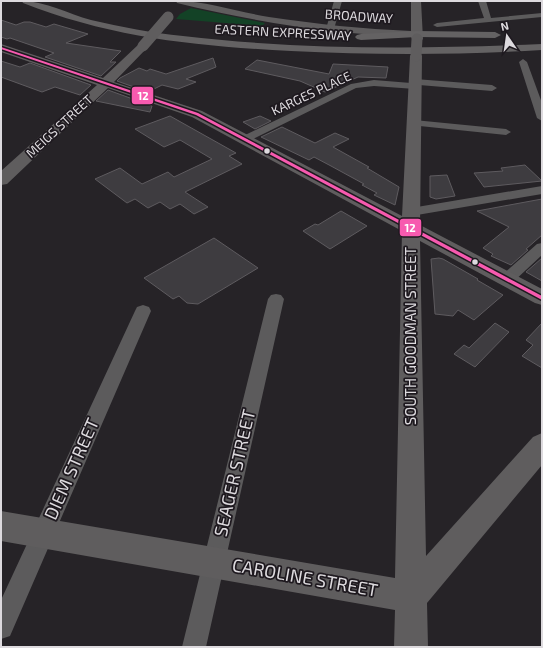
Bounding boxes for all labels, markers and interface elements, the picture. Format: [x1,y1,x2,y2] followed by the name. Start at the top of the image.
[324,6,394,26] street label: BROADWAY
[487,16,527,56] north arrow
[499,19,510,33] text: N
[214,20,353,44] street label: EASTERN EXPRESSWAY
[268,67,354,119] street label: KARGES PLACE
[131,86,154,105] line badge: 12
[137,89,149,102] text: 12
[22,91,96,161] street label: MEIGS STREET
[262,146,272,156] unlabelled marker
[399,218,422,237] line badge: 12
[404,221,416,234] text: 12
[401,247,419,425] street label: SOUTH GOODMAN STREET
[470,257,480,267] unlabelled marker
[209,406,260,539] street label: SEAGER STREET
[39,414,103,523] street label: DIEM STREET
[231,553,380,601] street label: CAROLINE STREET

